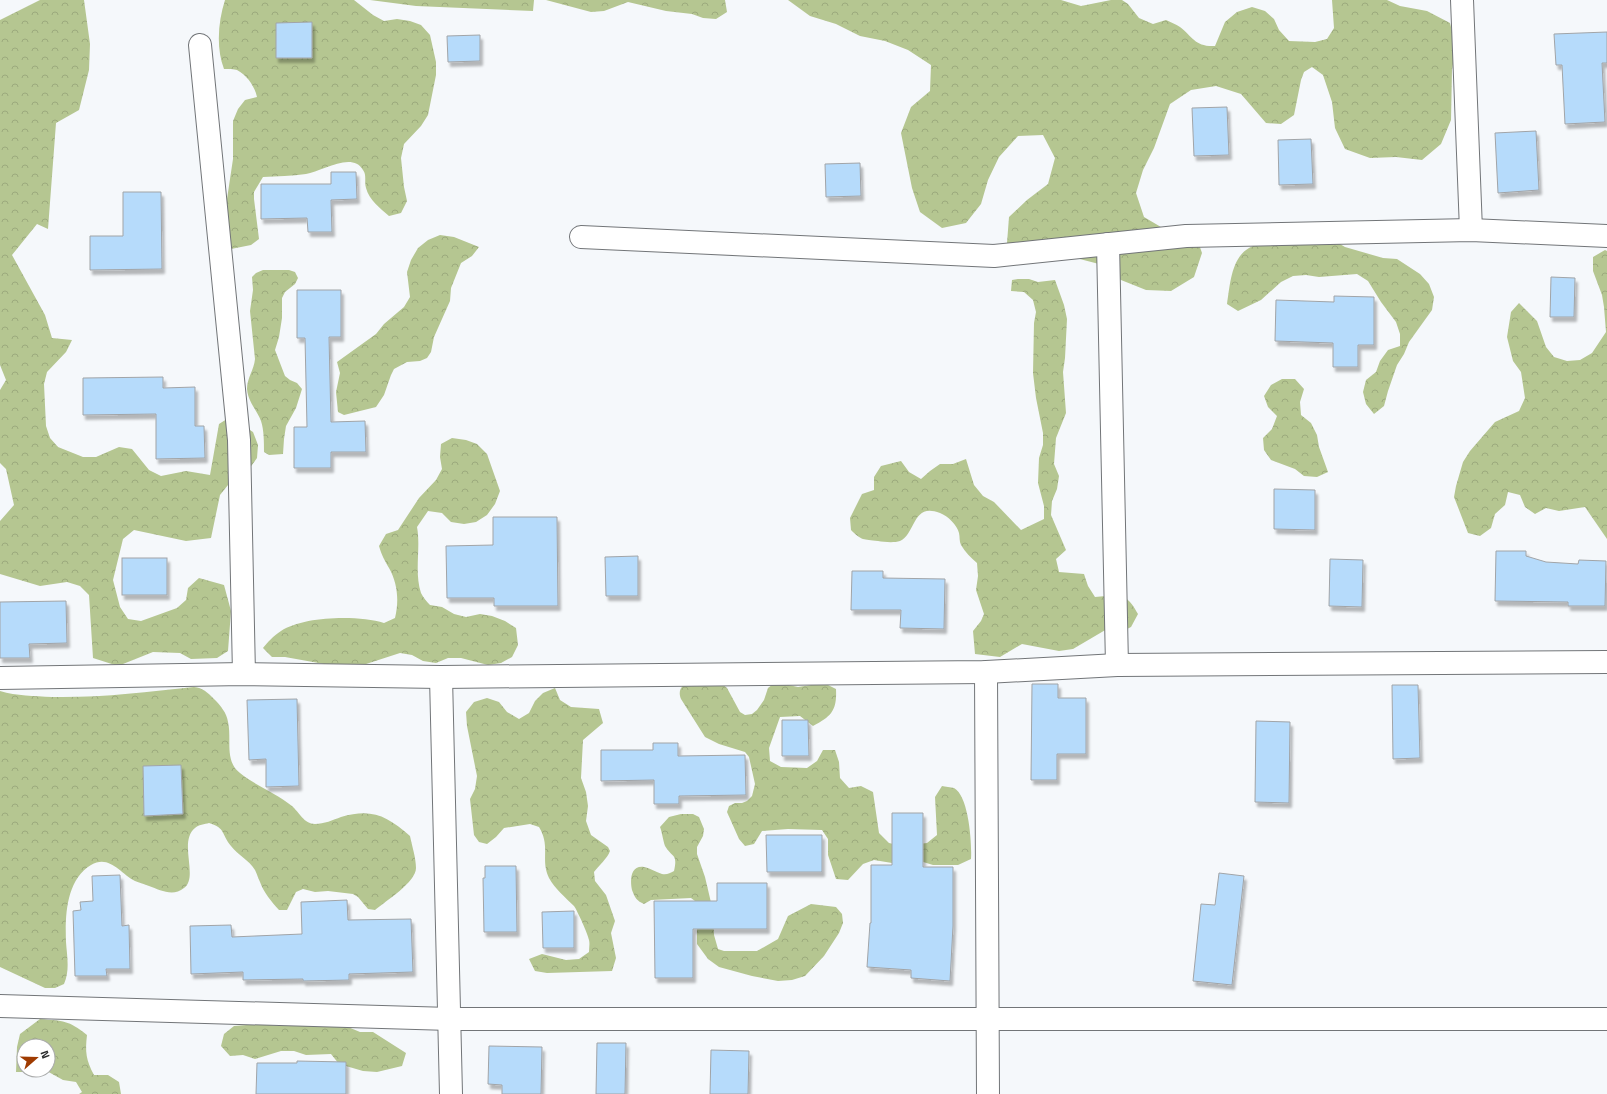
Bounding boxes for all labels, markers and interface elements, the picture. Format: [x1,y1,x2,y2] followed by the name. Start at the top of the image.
[16,1038,56,1078] north arrow
[37,1048,54,1061] text: N

